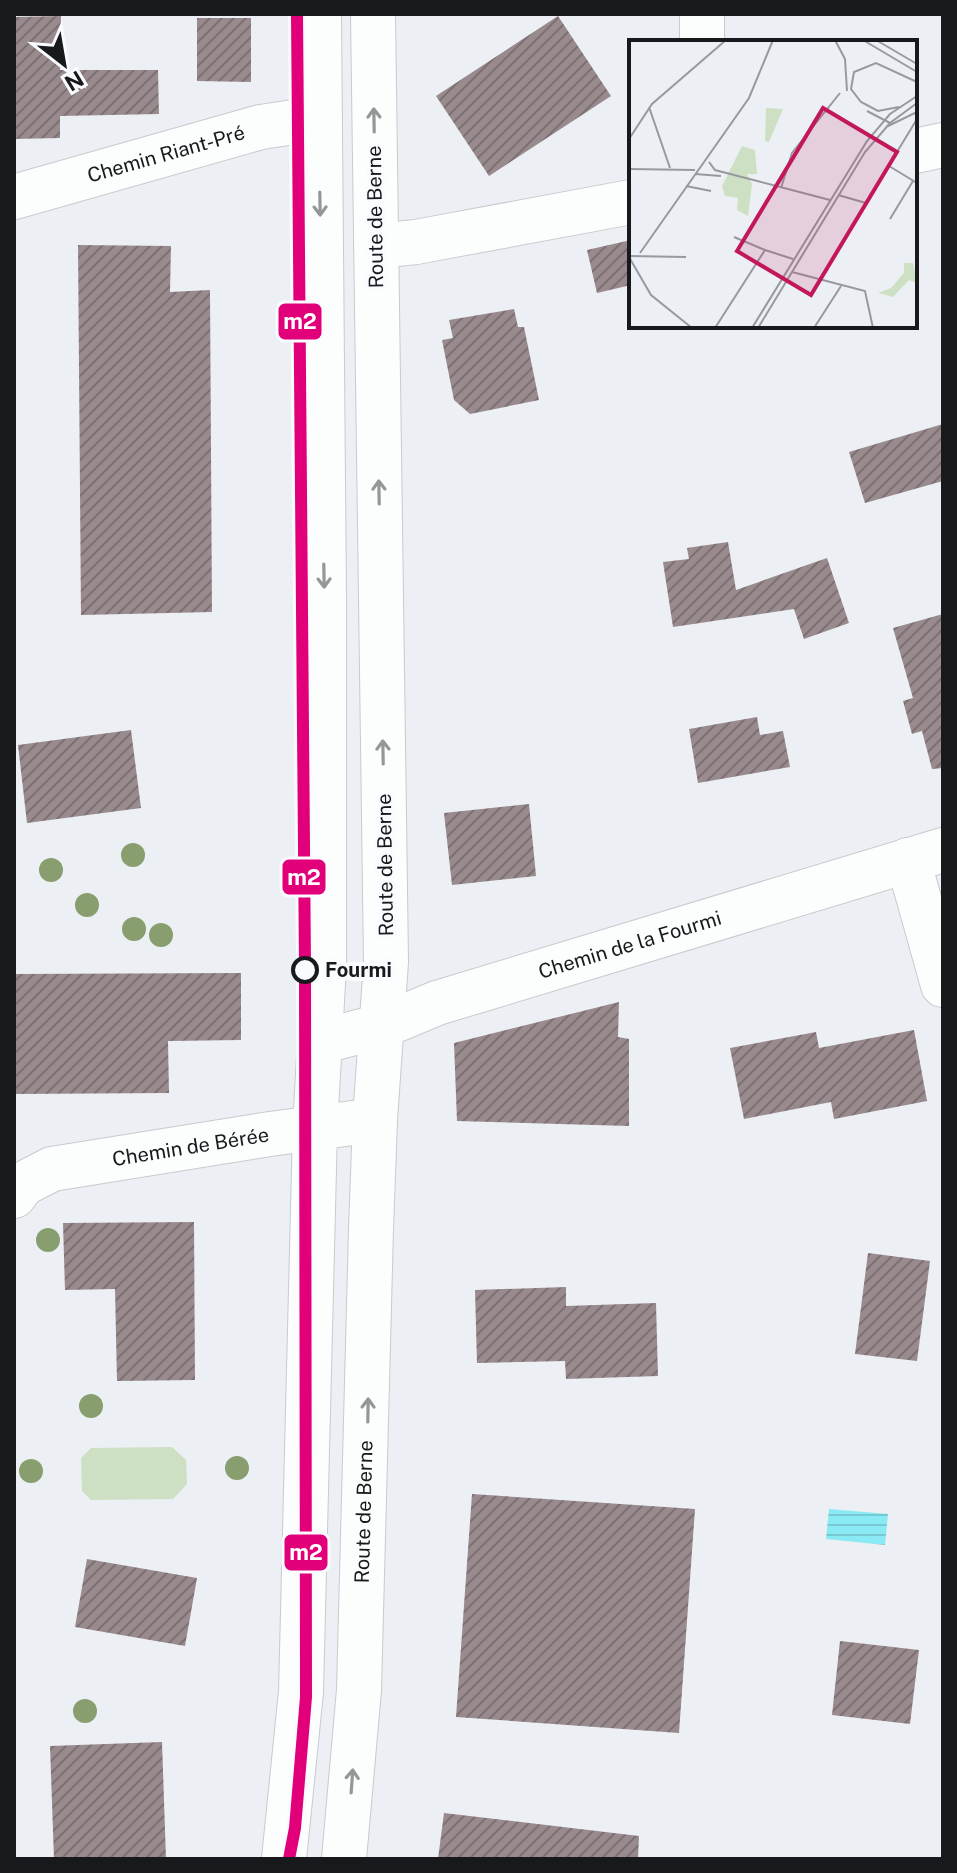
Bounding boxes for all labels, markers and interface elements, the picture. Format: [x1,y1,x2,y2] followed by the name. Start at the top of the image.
[24,24,104,104] north arrow
[629,40,917,328] inset map
[60,66,88,97] text: N
[366,107,382,134] one-way arrow
[85,120,248,188] street label: Chemin Riant-Pré
[362,145,388,289] street label: Route de Berne
[313,190,328,217] one-way arrow
[277,302,323,341] line badge: m2
[283,308,317,334] text: m2
[372,479,387,506] one-way arrow
[316,562,332,589] one-way arrow
[375,739,391,766] one-way arrow
[372,793,398,937] street label: Route de Berne
[281,858,327,896] line badge: m2
[287,864,321,890] text: m2
[535,906,724,984] street label: Chemin de la Fourmi
[292,957,318,983] marker: Fourmi
[325,958,392,982] place label: Fourmi
[110,1122,271,1171] street label: Chemin de Bérée
[360,1397,375,1424] one-way arrow
[350,1440,377,1584] street label: Route de Berne
[283,1533,329,1572] line badge: m2
[289,1539,323,1565] text: m2
[345,1768,360,1795] one-way arrow

